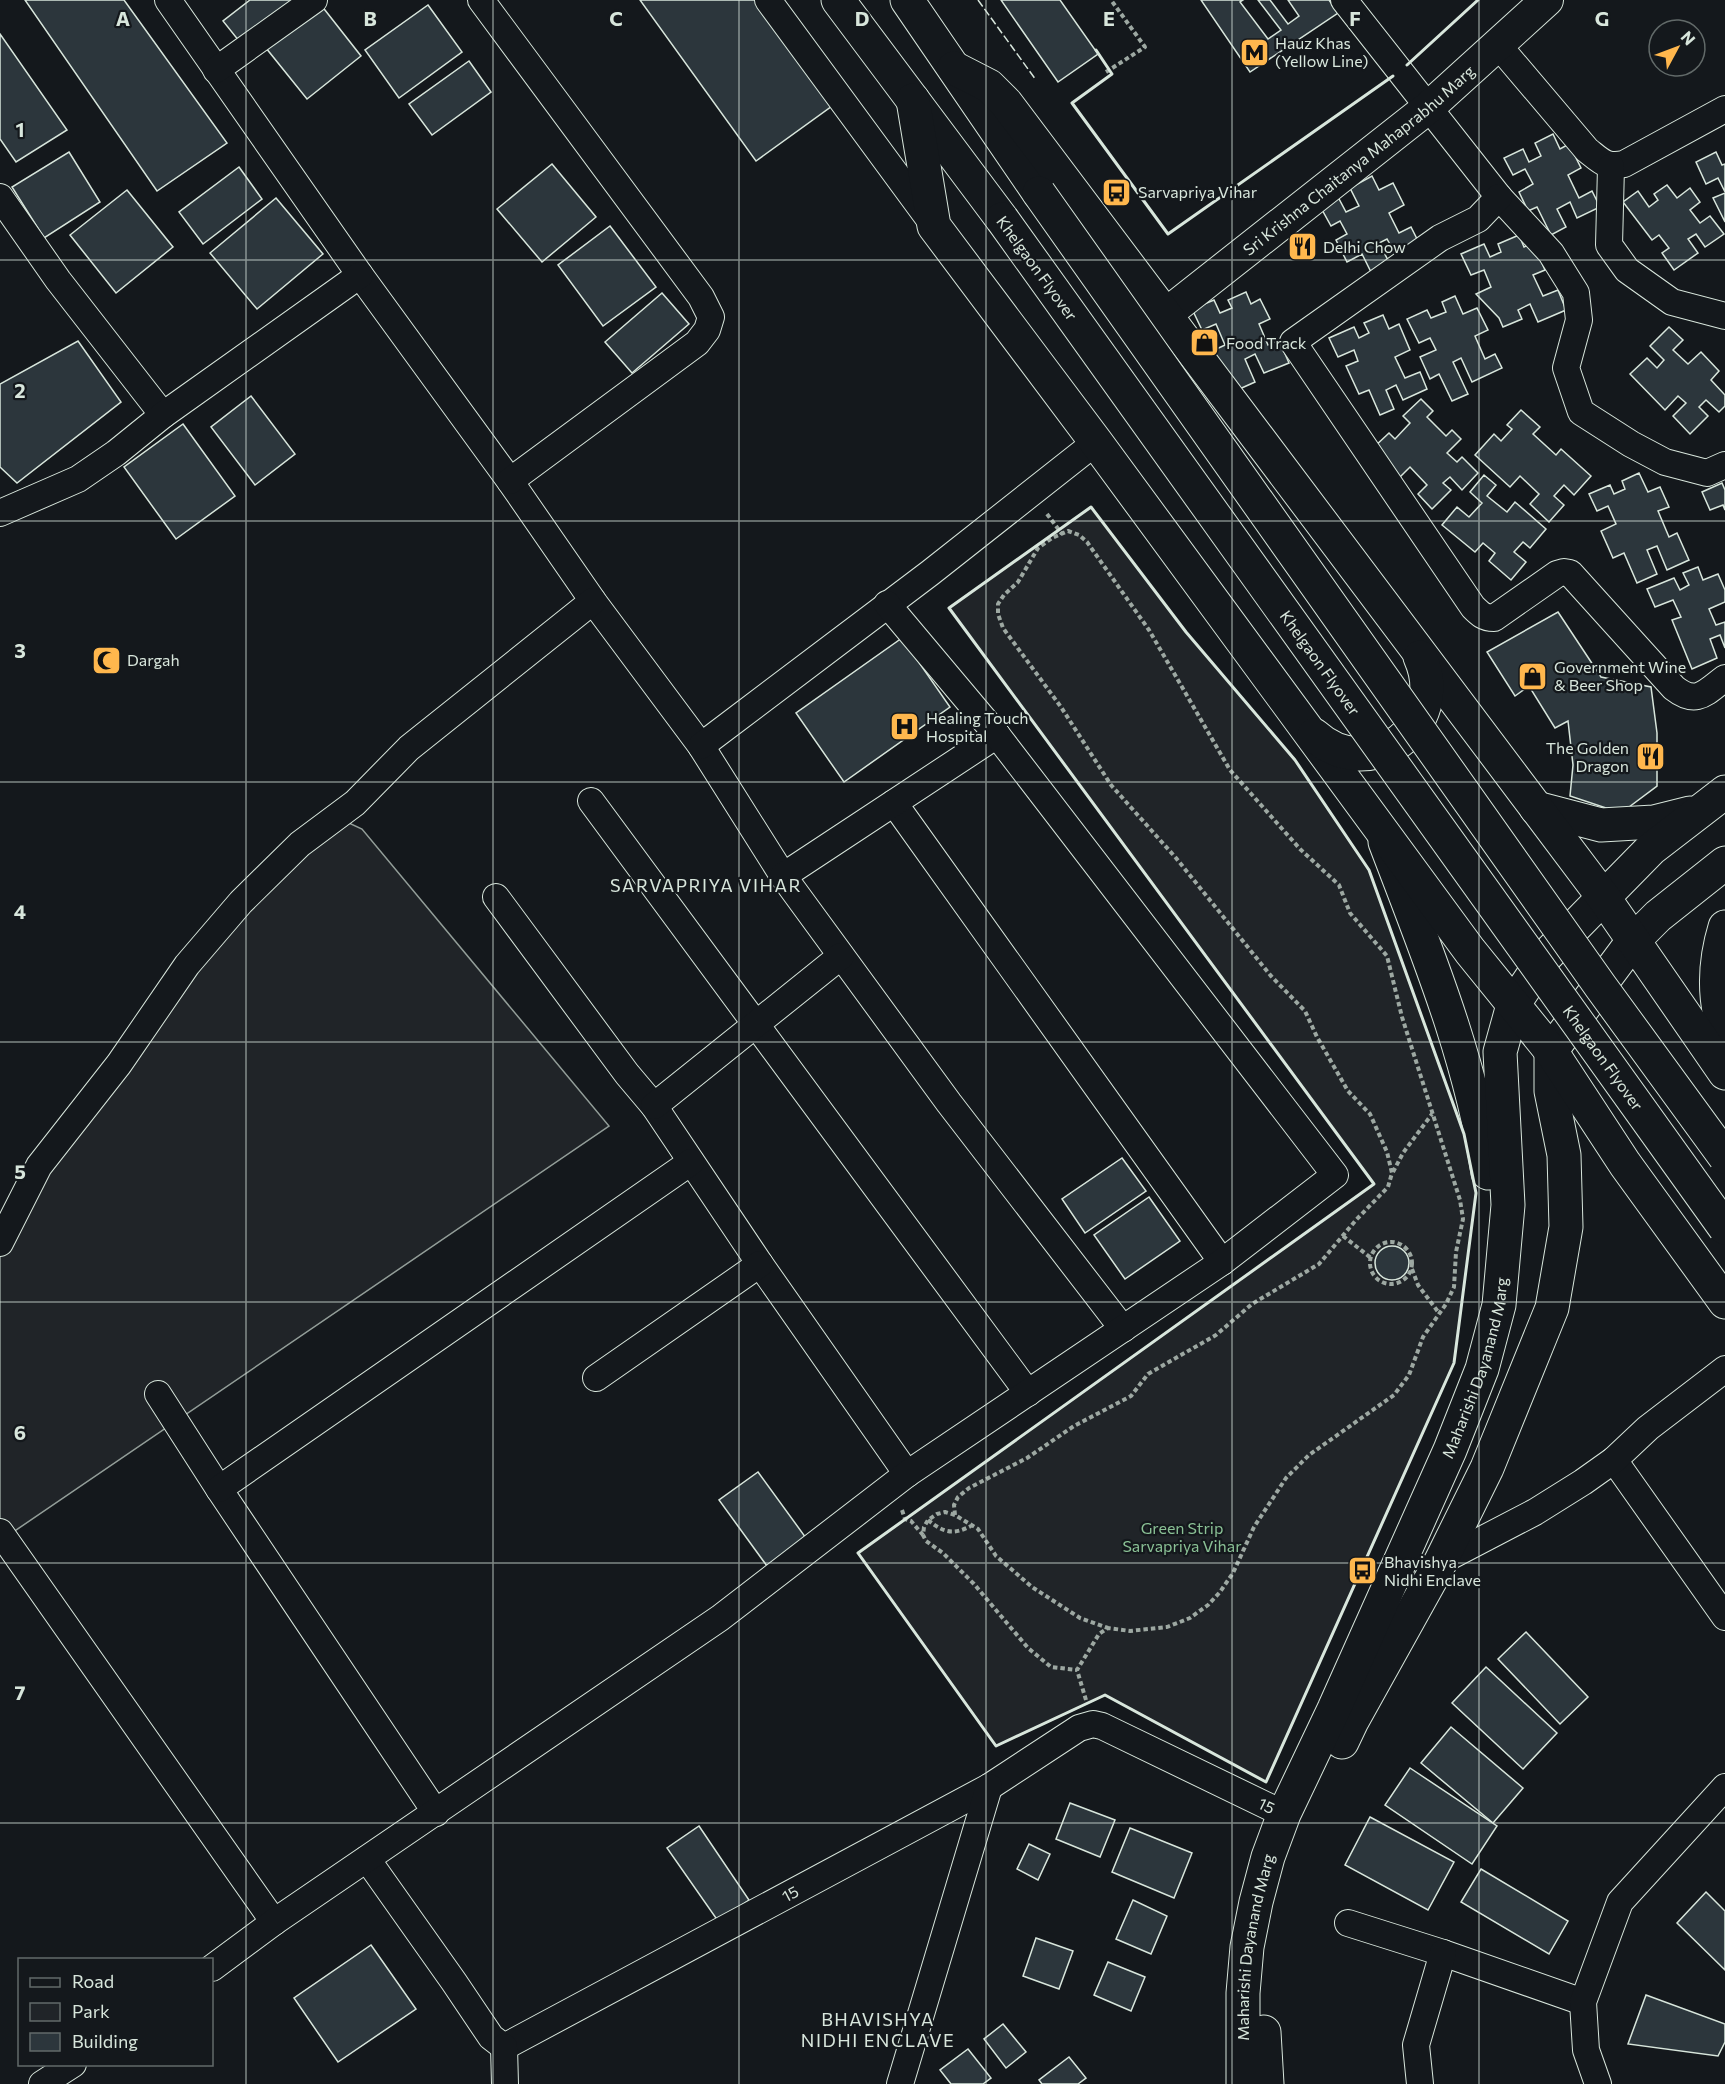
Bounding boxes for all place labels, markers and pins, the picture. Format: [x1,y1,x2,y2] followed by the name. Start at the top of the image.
[1275,33,1368,70] place label: Hauz Khas (Yellow Line)
[1238,36,1270,68] metro station icon: Hauz Khas (Yellow Line)
[1101,176,1133,208] bus stop icon: Sarvapriya Vihar
[1138,182,1258,201] place label: Sarvapriya Vihar
[1286,231,1318,263] restaurant icon: Delhi Chow
[1323,237,1406,256] place label: Delhi Chow
[1189,327,1221,359] shop icon: Food Track
[1226,333,1307,352] place label: Food Track
[90,644,122,676] mosque icon: Dargah
[127,650,180,669] place label: Dargah
[1554,657,1686,694] place label: Government Wine & Beer Shop
[1517,660,1549,692] shop icon: Government Wine & Beer Shop
[926,708,1028,745] place label: Healing Touch Hospital
[889,711,921,743] hospital icon: Healing Touch Hospital
[1546,738,1629,775] place label: The Golden Dragon
[1634,741,1666,773] restaurant icon: The Golden Dragon
[1384,1552,1481,1589] place label: Bhavishya Nidhi Enclave
[1347,1555,1379,1587] bus stop icon: Bhavishya Nidhi Enclave

